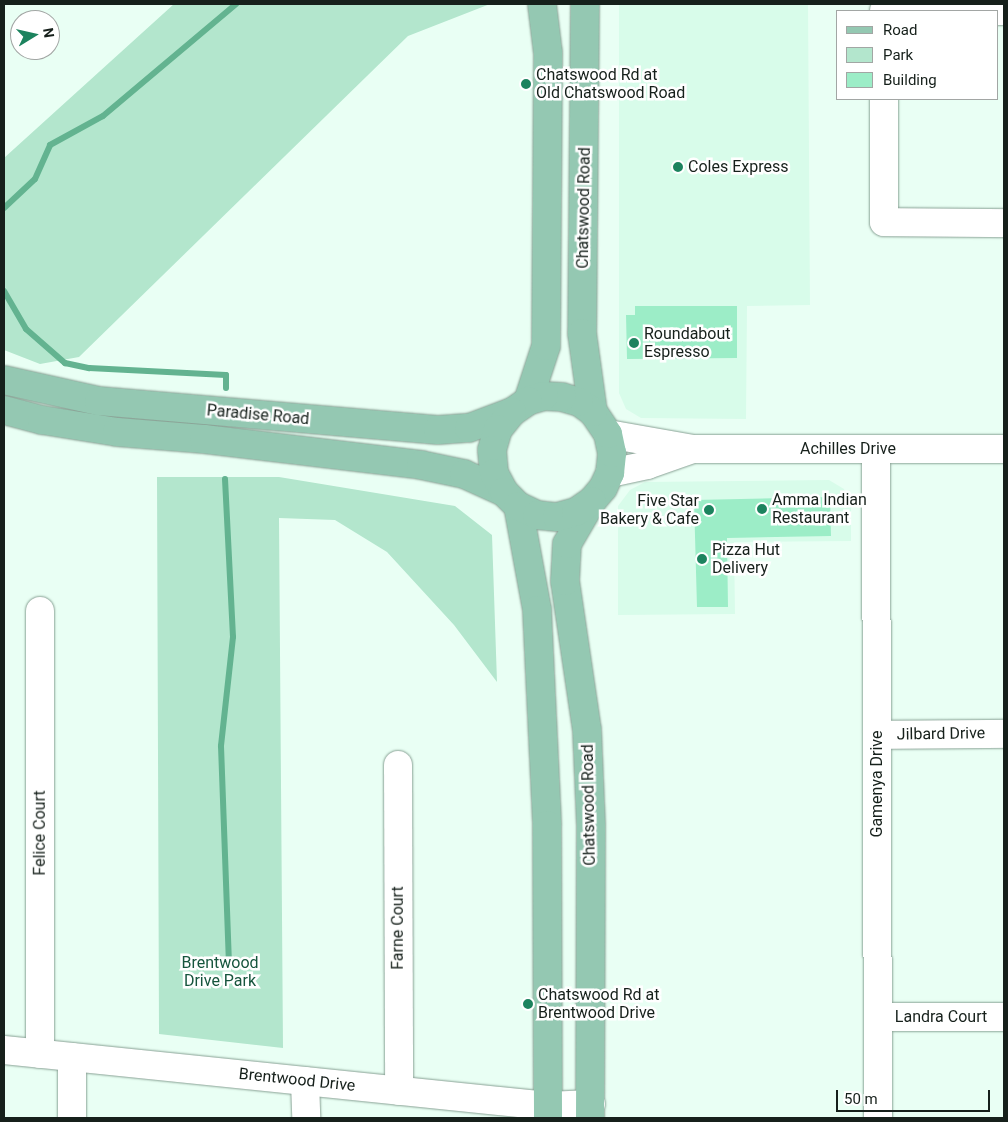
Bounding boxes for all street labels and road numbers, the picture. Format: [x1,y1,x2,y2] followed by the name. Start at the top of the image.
[573,147,595,269] street label: Chatswood Road
[206,401,310,429] street label: Paradise Road
[800,439,896,459] street label: Achilles Drive
[897,724,985,744] street label: Jilbard Drive
[867,730,887,838] street label: Gamenya Drive
[578,744,600,866] street label: Chatswood Road
[30,790,50,876] street label: Felice Court
[388,886,408,970] street label: Farne Court
[895,1007,987,1027] street label: Landra Court
[238,1064,356,1096] street label: Brentwood Drive

